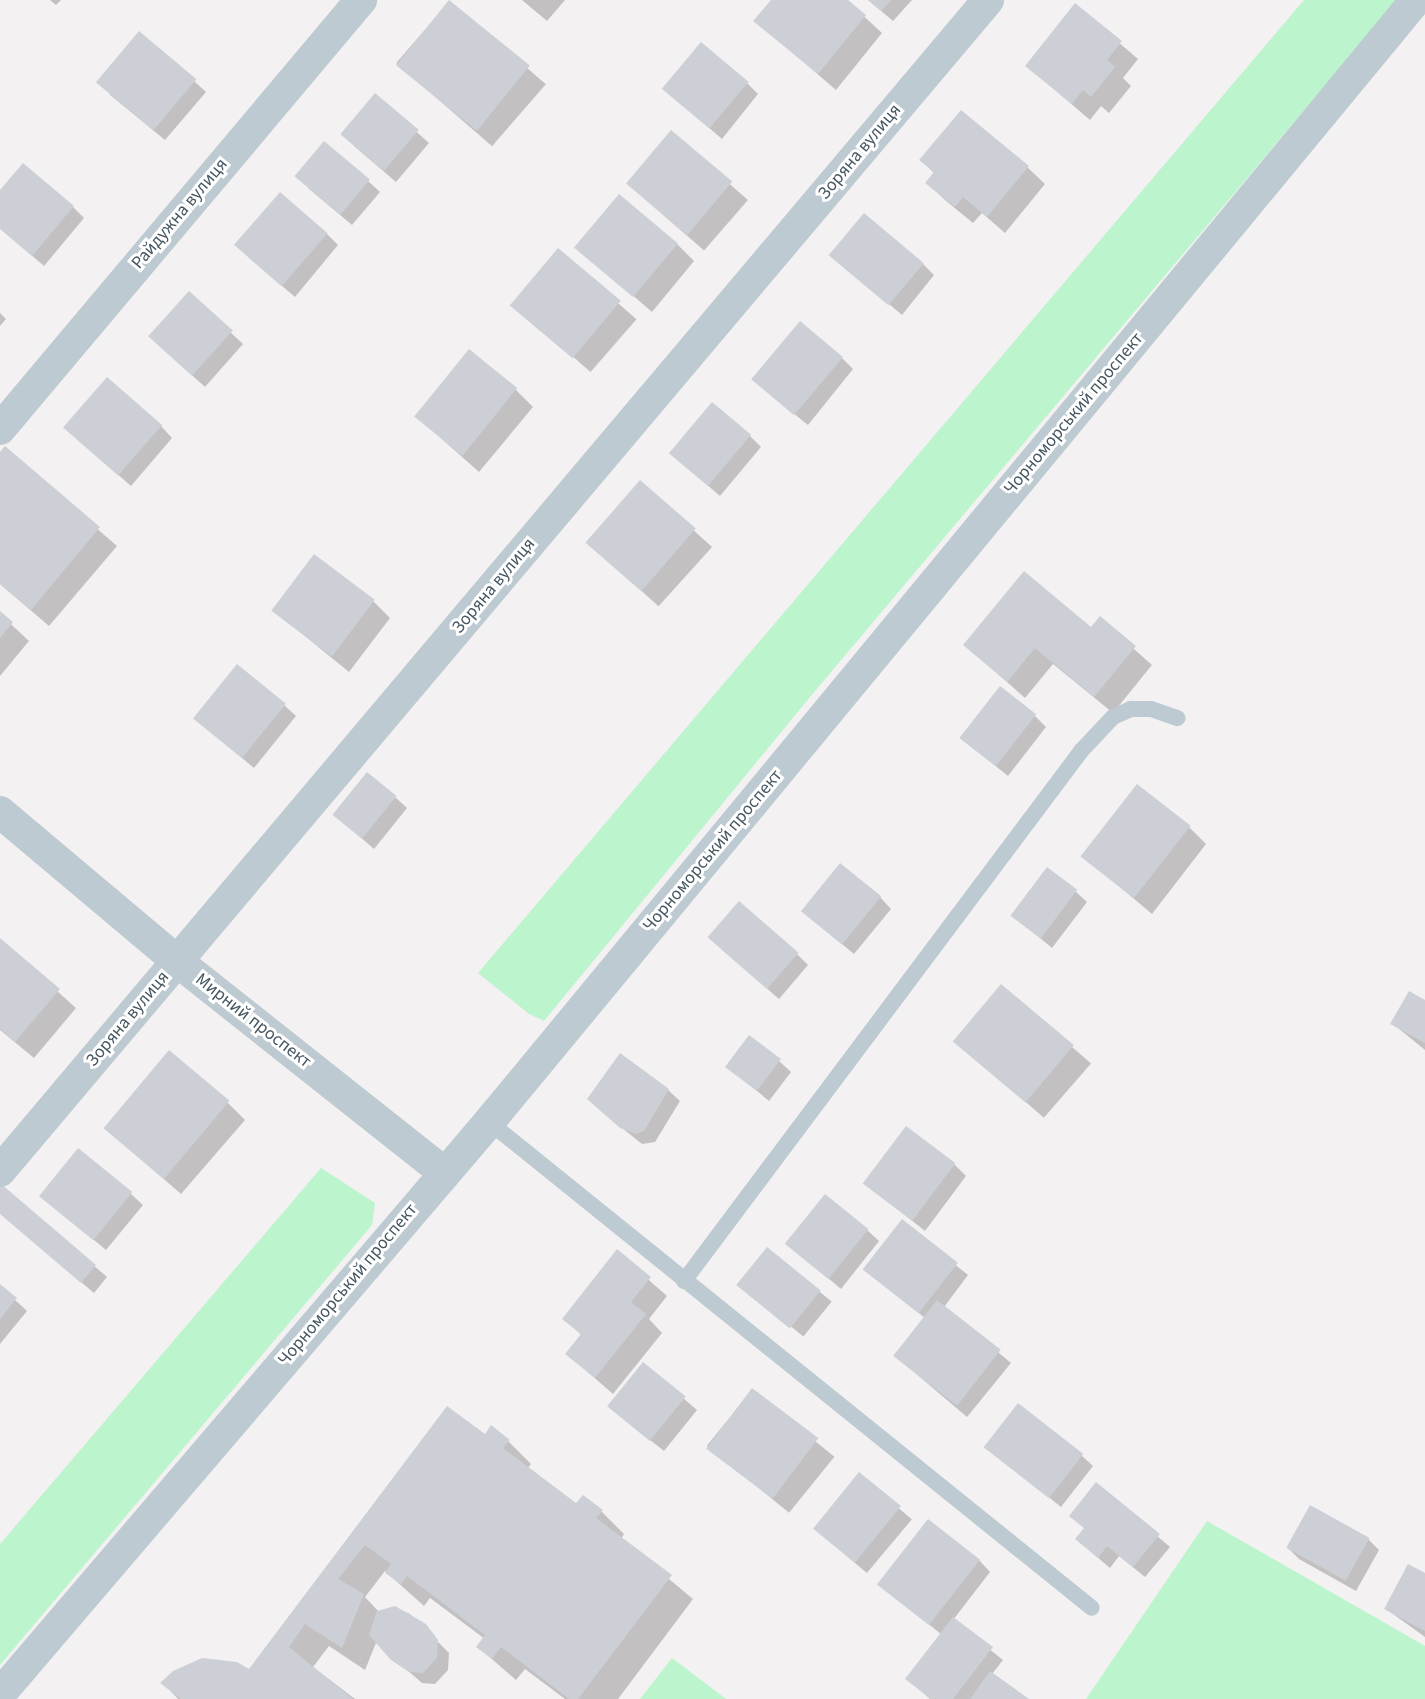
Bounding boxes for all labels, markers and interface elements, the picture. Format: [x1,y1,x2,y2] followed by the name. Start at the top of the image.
[814,100,906,204] street label: Зоряна вулиця
[127,154,233,274] street label: Райдужна вулиця
[1000,329,1148,499] street label: Чорноморський проспект
[448,534,540,638] street label: Зоряна вулиця
[639,766,787,936] street label: Чорноморський проспект
[82,967,174,1071] street label: Зоряна вулиця
[191,969,315,1073] street label: Мирний проспект
[274,1200,422,1370] street label: Чорноморський проспект

